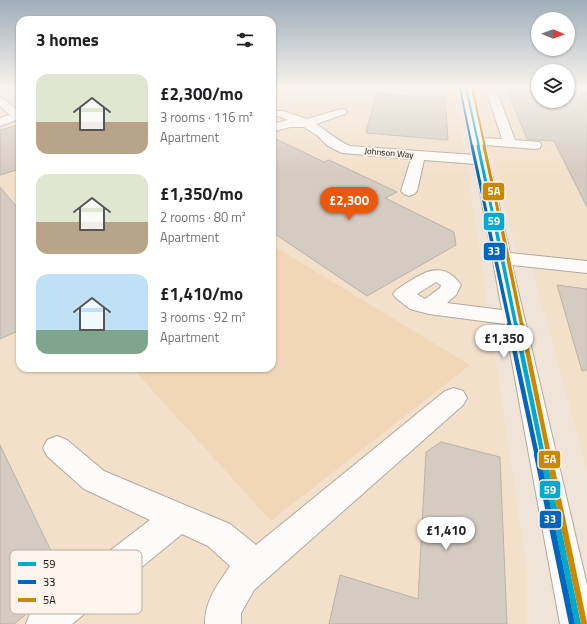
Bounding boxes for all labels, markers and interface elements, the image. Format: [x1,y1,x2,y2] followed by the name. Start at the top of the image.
[531,12,575,56] north arrow
[531,12,575,108] map controls
[36,27,99,53] text: 3 homes
[234,29,256,51] icon: filters
[531,64,575,108] button: layers
[160,81,243,107] text: £2,300/mo
[68,90,116,138] icon: home
[160,107,253,127] text: 3 rooms · 116 m²
[160,127,219,147] text: Apartment
[364,144,415,161] street label: Johnson Way
[160,181,243,207] text: £1,350/mo
[482,182,505,201] line badge: 5A
[488,183,501,199] text: 5A
[316,187,382,221] pin: £2,300
[68,190,116,238] icon: home
[329,190,369,210] text: £2,300
[160,207,246,227] text: 2 rooms · 80 m²
[483,212,505,231] line badge: 59
[488,213,500,229] text: 59
[160,227,219,247] text: Apartment
[483,242,506,261] line badge: 33
[488,243,500,259] text: 33
[160,281,243,307] text: £1,410/mo
[68,290,116,338] icon: home
[160,307,246,327] text: 3 rooms · 92 m²
[471,325,537,359] pin: £1,350
[160,327,219,347] text: Apartment
[484,328,524,348] text: £1,350
[538,450,561,469] line badge: 5A
[544,451,557,467] text: 5A
[539,480,561,499] line badge: 59
[544,482,556,498] text: 59
[539,510,562,529] line badge: 33
[544,511,556,527] text: 33
[413,517,479,551] pin: £1,410
[426,520,466,540] text: £1,410
[10,550,142,614] legend
[43,556,55,572] text: 59
[43,574,55,590] text: 33
[43,592,56,608] text: 5A

